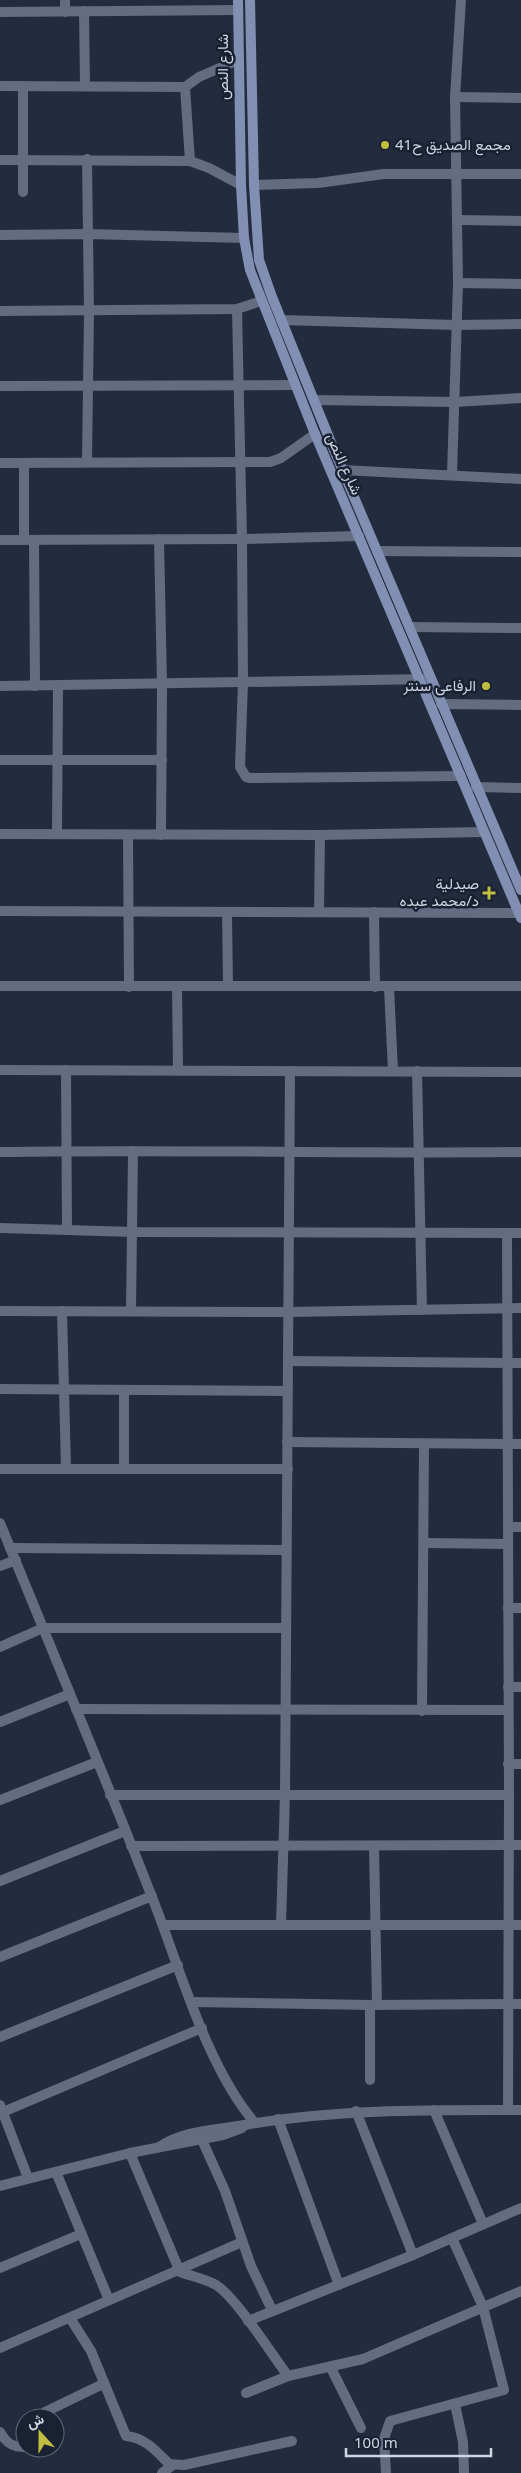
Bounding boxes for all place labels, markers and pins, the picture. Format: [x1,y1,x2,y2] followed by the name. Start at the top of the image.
[395,134,511,156] place label: مجمع الصديق ح41
[379,139,391,151] marker: مجمع الصديق ح41
[402,675,476,696] place label: الرفاعى سنتر
[480,680,492,692] marker: الرفاعى سنتر
[400,873,479,910] place label: صيدلية د/محمد عبده
[483,887,495,899] marker: صيدلية د/محمد عبده

